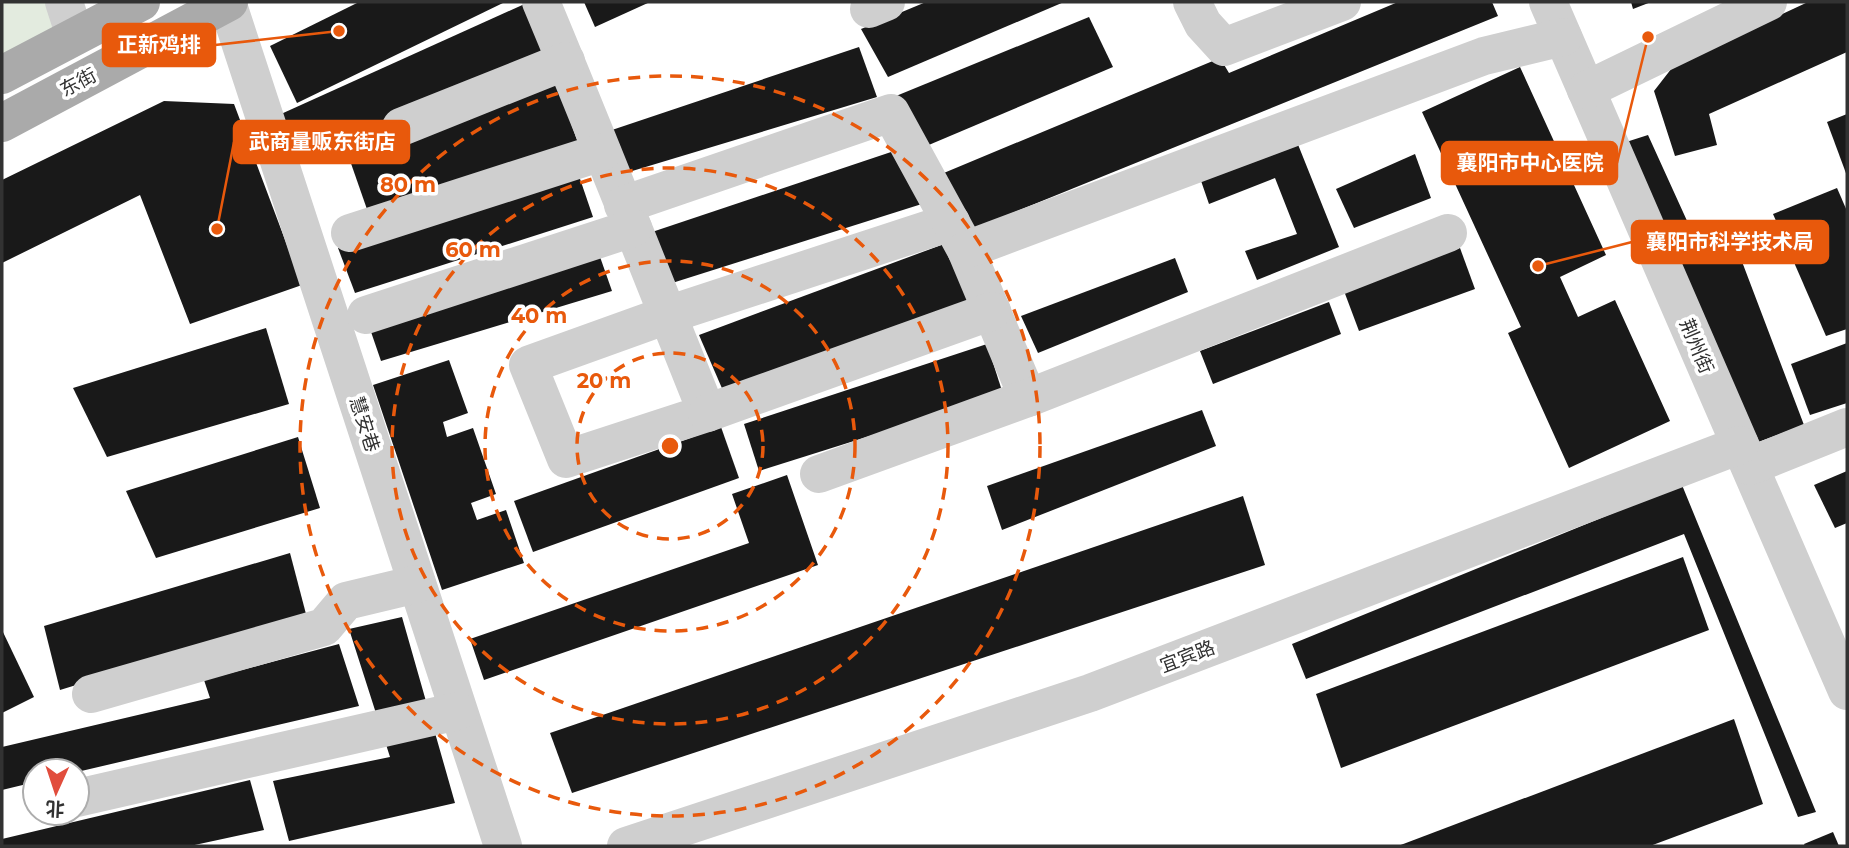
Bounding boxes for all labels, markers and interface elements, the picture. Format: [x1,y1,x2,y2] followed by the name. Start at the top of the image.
[103,24,215,66] callout: 正新鸡排
[117,32,201,57] text: 正新鸡排
[56,63,100,102] street label: 东街
[234,121,409,163] callout: 武商量贩东街店
[249,129,396,154] text: 武商量贩东街店
[1442,142,1617,184] callout: 襄阳市中心医院
[1457,150,1604,175] text: 襄阳市中心医院
[380,172,436,197] text: 80 m
[1632,221,1828,263] callout: 襄阳市科学技术局
[1646,229,1814,254] text: 襄阳市科学技术局
[445,237,501,262] text: 60 m
[511,303,567,328] text: 40 m
[1675,315,1718,377] street label: 荆州街
[577,368,631,393] text: 20 m
[345,393,384,455] street label: 慧安巷
[658,434,682,458] centre of rings
[1156,636,1218,677] street label: 宜宾路
[21,757,91,827] north arrow
[45,796,65,820] text: 北

